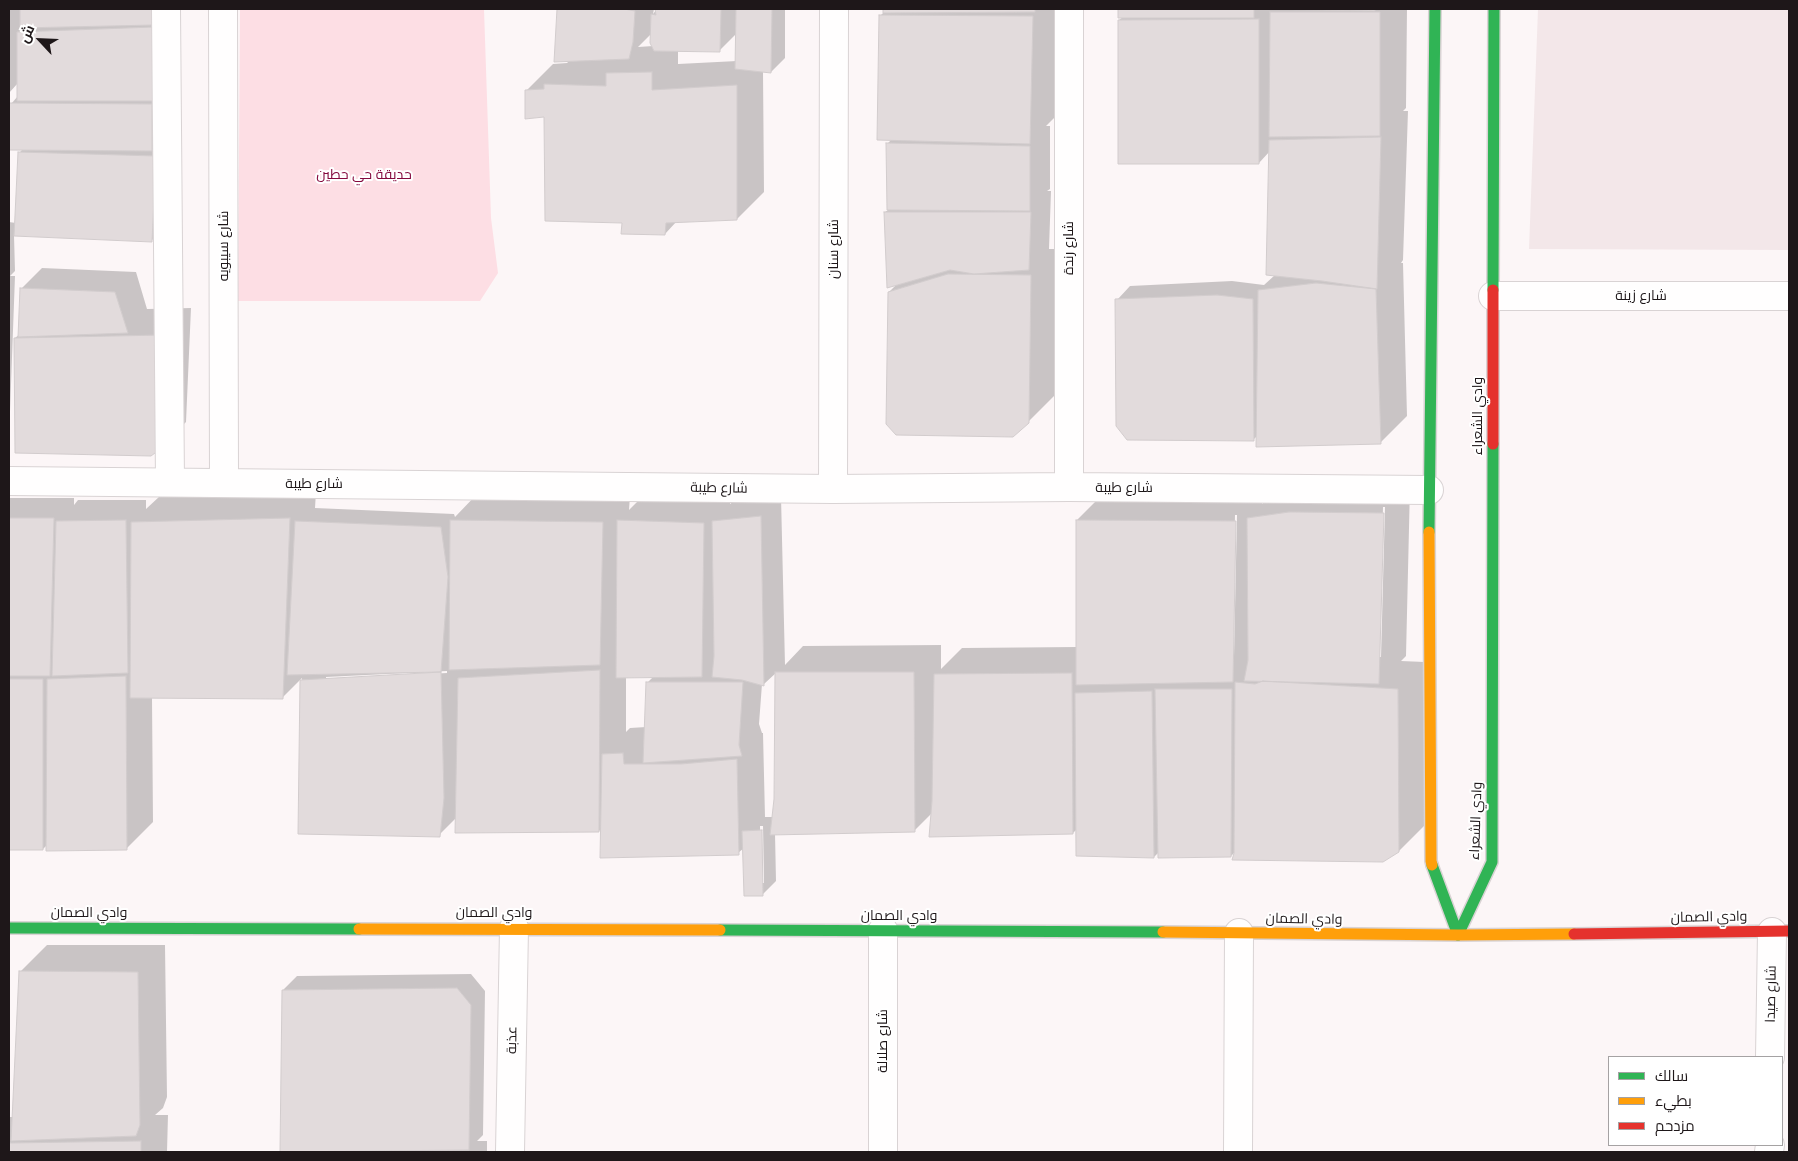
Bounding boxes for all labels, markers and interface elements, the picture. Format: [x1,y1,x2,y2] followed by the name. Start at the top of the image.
[15,15,65,65] north arrow
[15,22,37,45] text: ش
[316,167,412,183] park label: حديقة حي حطين
[216,211,232,281] street label: شارع سيبويه
[826,219,842,279] street label: شارع سنان
[1061,221,1077,275] street label: شارع رندة
[1615,288,1667,304] street label: شارع زينة
[1470,377,1486,455] street label: وادي الشعراء
[285,476,343,492] street label: شارع طيبة
[690,479,748,497] street label: شارع طيبة
[1095,480,1153,496] street label: شارع طيبة
[1466,782,1486,860] street label: وادي الشعراء
[51,905,127,921] street label: وادي الصمان
[456,905,532,921] street label: وادي الصمان
[861,908,937,924] street label: وادي الصمان
[1670,908,1748,926] street label: وادي الصمان
[1265,910,1343,928] street label: وادي الصمان
[1762,965,1780,1023] street label: شارع صيدا
[875,1009,891,1073] street label: شارع صلالة
[503,1026,521,1054] street label: عذبة
[1608,1056,1783,1146] legend
[1655,1067,1688,1085] text: سالك
[1655,1092,1692,1110] text: بطيء
[1655,1117,1695,1135] text: مزدحم

